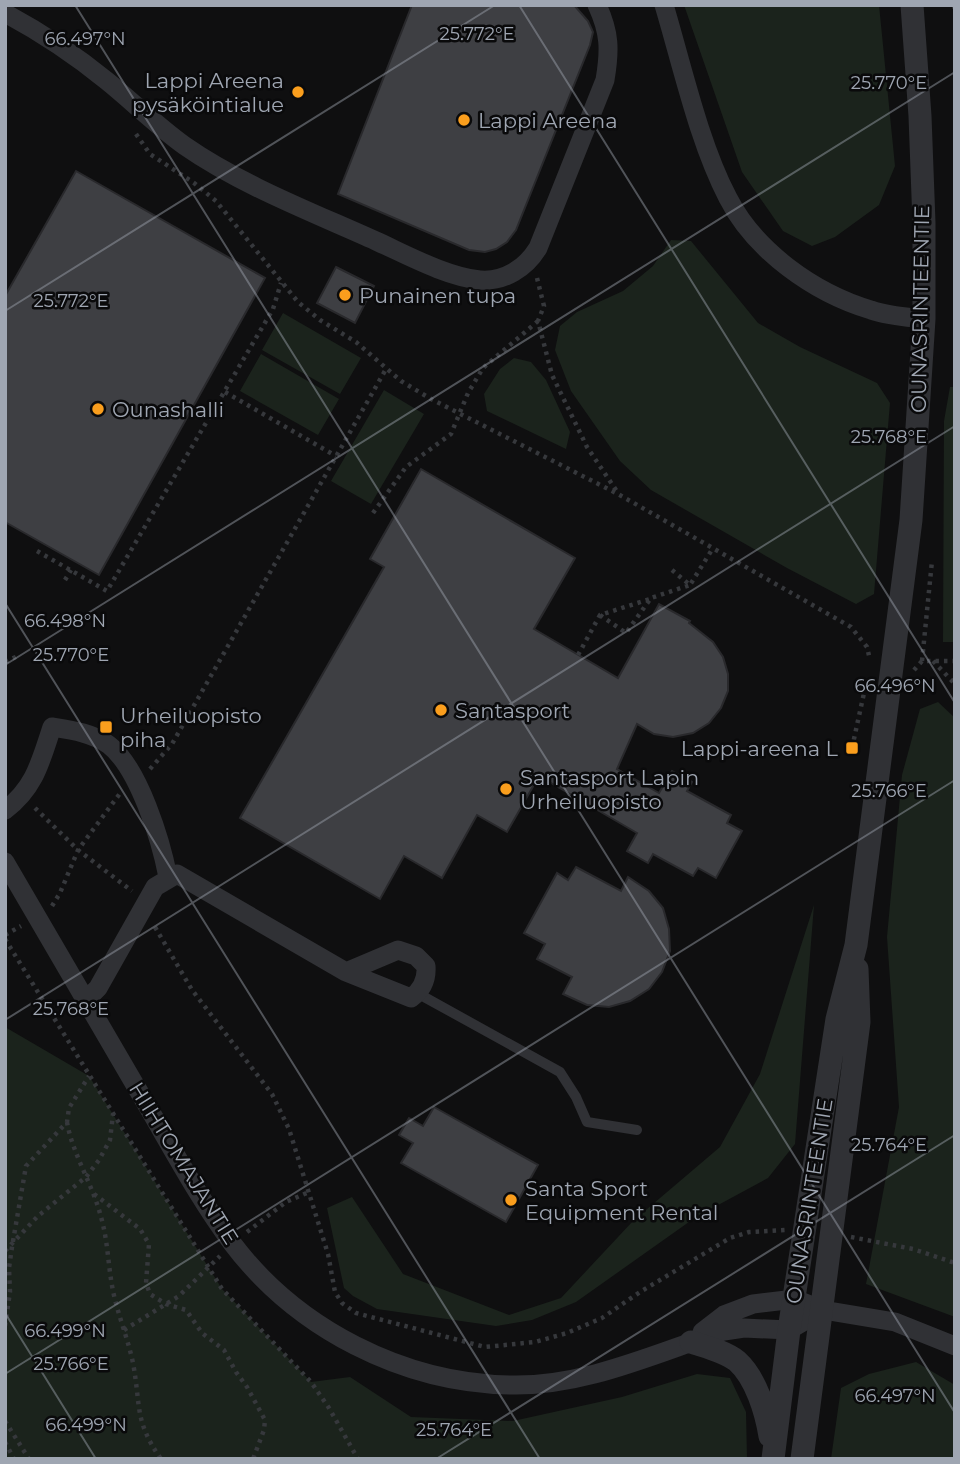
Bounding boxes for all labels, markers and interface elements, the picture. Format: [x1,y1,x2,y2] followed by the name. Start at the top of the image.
[439,23,515,45] text: 25.772°E
[44,28,126,50] text: 66.497°N
[132,68,284,117] place label: Lappi Areena pysäköintialue
[851,72,927,94] text: 25.770°E
[290,84,306,100] marker: Lappi Areena pysäköintialue
[478,108,618,133] place label: Lappi Areena
[456,112,472,128] marker: Lappi Areena
[906,205,934,413] street label: OUNASRINTEENTIE
[359,283,516,308] place label: Punainen tupa
[337,287,353,303] marker: Punainen tupa
[33,290,109,312] text: 25.772°E
[112,397,224,422] place label: Ounashalli
[90,401,106,417] marker: Ounashalli
[851,426,927,448] text: 25.768°E
[24,610,106,632] text: 66.498°N
[33,644,109,666] text: 25.770°E
[854,675,936,697] text: 66.496°N
[455,698,570,723] place label: Santasport
[433,702,449,718] marker: Santasport
[120,703,262,752] place label: Urheiluopisto piha
[98,719,114,735] marker: Urheiluopisto piha
[681,736,839,761] place label: Lappi-areena L
[844,740,860,756] marker: Lappi-areena L
[520,765,699,814] place label: Santasport Lapin Urheiluopisto
[851,780,927,802] text: 25.766°E
[498,781,514,797] marker: Santasport Lapin Urheiluopisto
[33,998,109,1020] text: 25.768°E
[124,1077,244,1249] street label: HIIHTOMAJANTIE
[780,1097,838,1305] street label: OUNASRINTEENTIE
[851,1134,927,1156] text: 25.764°E
[525,1176,719,1225] place label: Santa Sport Equipment Rental
[503,1192,519,1208] marker: Santa Sport Equipment Rental
[24,1320,106,1342] text: 66.499°N
[33,1353,109,1375] text: 25.766°E
[854,1385,936,1407] text: 66.497°N
[45,1414,127,1436] text: 66.499°N
[416,1419,492,1441] text: 25.764°E

